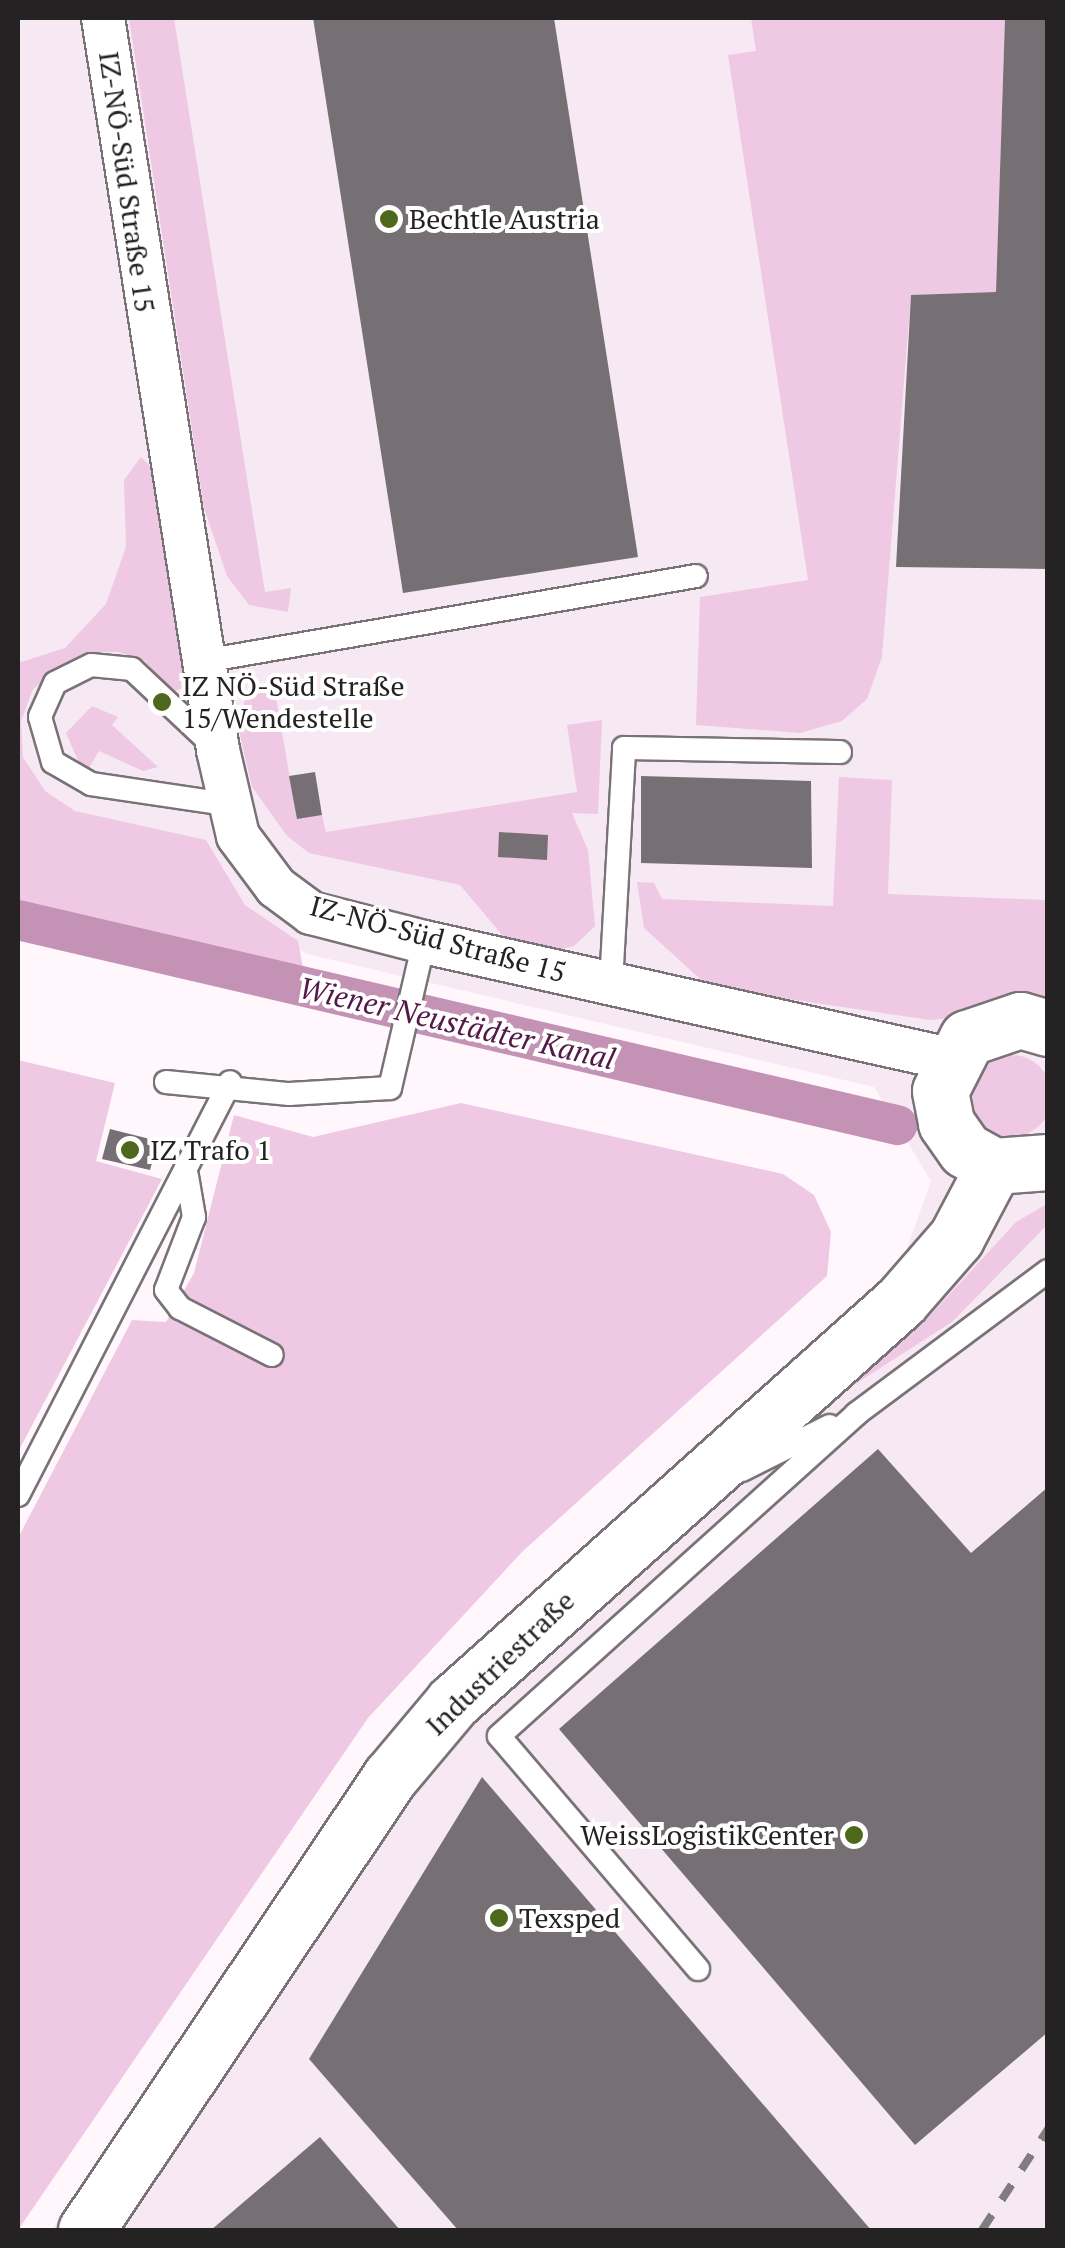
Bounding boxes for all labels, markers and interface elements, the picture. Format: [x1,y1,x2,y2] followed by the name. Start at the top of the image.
[92,49,162,315] street label: IZ-NÖ-Süd Straße 15
[409,202,601,236] place label: Bechtle Austria
[378,208,400,230] marker: Bechtle Austria
[182,669,405,735] place label: IZ NÖ-Süd Straße 15/Wendestelle
[151,691,173,713] marker: IZ NÖ-Süd Straße 15/Wendestelle
[306,889,570,989] street label: IZ-NÖ-Süd Straße 15
[296,969,618,1077] water label: Wiener Neustädter Kanal
[150,1133,271,1167] place label: IZ Trafo 1
[119,1139,141,1161] marker: IZ Trafo 1
[419,1584,581,1742] street label: Industriestraße
[580,1818,834,1852] place label: WeissLogistikCenter
[843,1824,865,1846] marker: WeissLogistikCenter
[519,1901,620,1935] place label: Texsped
[488,1907,510,1929] marker: Texsped

